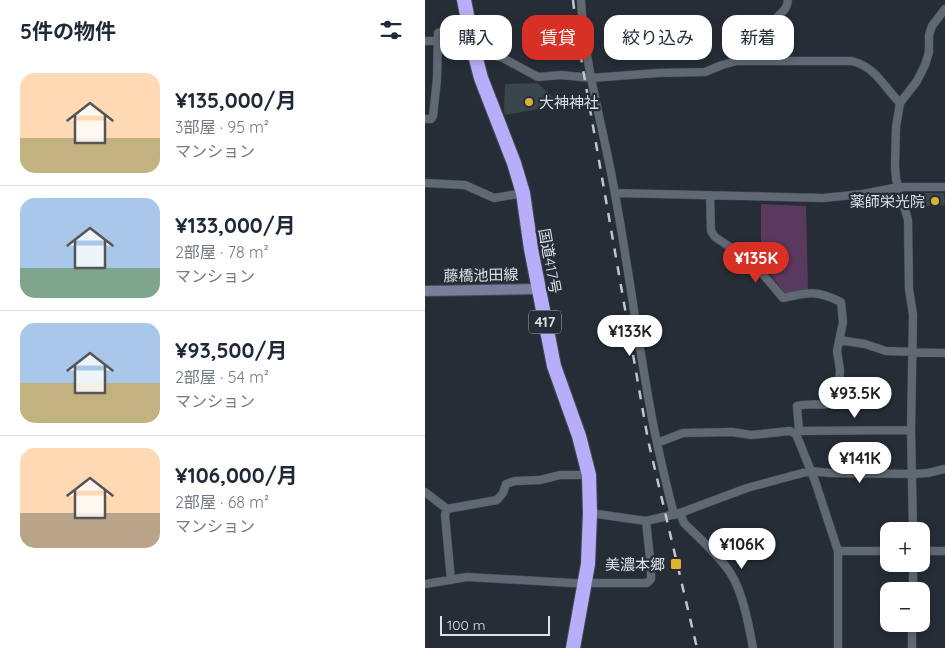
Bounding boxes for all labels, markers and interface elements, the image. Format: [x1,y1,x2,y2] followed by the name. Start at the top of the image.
[440,15,512,60] chip: 購入
[522,15,594,60] chip: 賃貸
[604,15,712,60] chip: 絞り込み
[722,15,794,60] chip: 新着
[377,16,405,44] icon: filters
[20,18,116,44] text: 5件の物件
[175,87,296,113] text: ¥135,000/月
[60,93,120,153] icon: home
[539,93,599,112] place label: 大神神社
[523,96,535,108] marker: 大神神社
[175,117,269,137] text: 3部屋 · 95 m²
[175,141,255,161] text: マンション
[850,192,925,211] place label: 薬師栄光院
[929,195,941,207] marker: 薬師栄光院
[175,212,296,238] text: ¥133,000/月
[60,218,120,278] icon: home
[535,227,565,295] street label: 国道417号
[175,242,269,262] text: 2部屋 · 78 m²
[721,242,791,284] pin: ¥135K
[734,248,778,268] text: ¥135K
[443,265,519,285] street label: 藤橋池田線
[175,266,255,286] text: マンション
[529,311,561,334] road number: 417
[595,314,665,357] pin: ¥133K
[608,321,652,341] text: ¥133K
[175,337,287,363] text: ¥93,500/月
[60,343,120,403] icon: home
[175,367,269,387] text: 2部屋 · 54 m²
[814,376,896,419] pin: ¥93.5K
[830,383,880,403] text: ¥93.5K
[175,391,255,411] text: マンション
[825,442,895,484] pin: ¥141K
[839,448,881,468] text: ¥141K
[175,462,298,488] text: ¥106,000/月
[60,468,120,528] icon: home
[175,492,269,512] text: 2部屋 · 68 m²
[175,516,255,536] text: マンション
[880,522,930,632] map controls
[880,522,930,572] button: +
[707,528,777,570] pin: ¥106K
[720,534,764,554] text: ¥106K
[605,555,665,574] place label: 美濃本郷
[669,557,683,571] marker: 美濃本郷
[880,582,930,632] button: −
[440,613,550,636] scale bar
[447,616,485,634] text: 100 m

